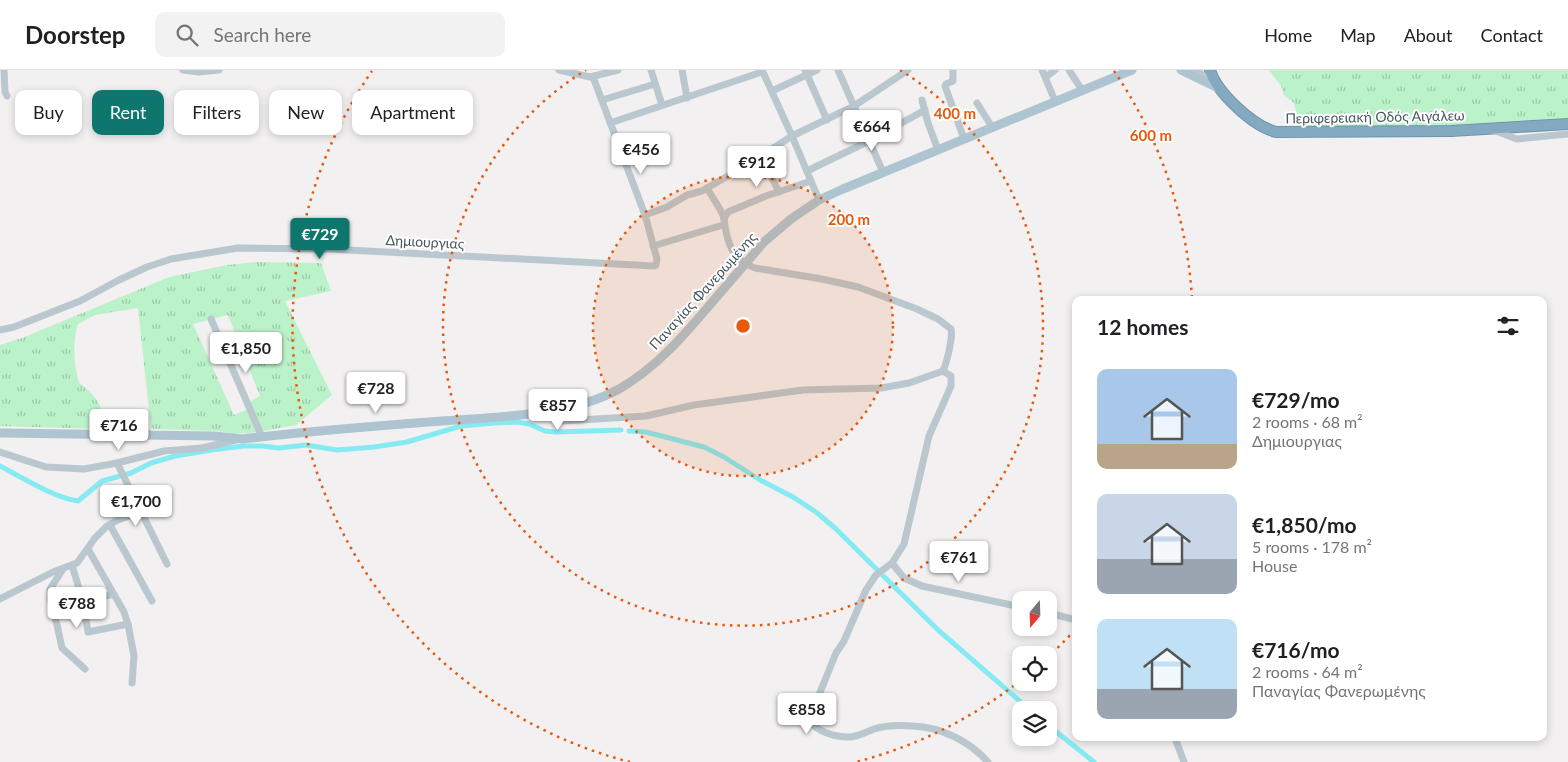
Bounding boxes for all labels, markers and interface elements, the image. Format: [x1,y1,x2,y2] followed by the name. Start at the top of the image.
[155,12,505,57] search box
[25,20,125,49] text: Doorstep
[173,21,201,49] icon: search
[213,23,311,46] text: Search here
[1264,24,1312,46] text: Home
[1340,24,1376,46] text: Map
[1404,24,1453,46] text: About
[1481,24,1543,46] text: Contact
[15,90,82,135] chip: Buy
[92,90,164,135] chip: Rent
[174,90,259,135] chip: Filters
[269,90,342,135] chip: New
[352,90,473,135] chip: Apartment
[934,104,976,122] text: 400 m
[1285,106,1465,127] street label: Περιφερειακή Οδός Αιγάλεω
[842,109,902,152] pin: €664
[853,116,891,135] text: €664
[1130,126,1172,144] text: 600 m
[611,132,671,175] pin: €456
[622,139,660,158] text: €456
[727,146,787,188] pin: €912
[738,152,776,171] text: €912
[828,210,870,228] text: 200 m
[290,218,350,260] pin: €729
[301,224,339,243] text: €729
[645,228,760,353] street label: Παναγίας Φανερωμένης
[385,231,465,252] street label: Δημιουργιας
[1494,312,1522,340] icon: filters
[1097,314,1188,339] text: 12 homes
[734,317,752,335] centre of rings
[205,332,287,374] pin: €1,850
[221,338,271,357] text: €1,850
[346,372,406,414] pin: €728
[357,378,395,397] text: €728
[1252,387,1340,412] text: €729/mo
[528,388,588,431] pin: €857
[1137,389,1197,449] icon: home
[539,395,577,414] text: €857
[89,408,149,451] pin: €716
[1252,412,1363,431] text: 2 rooms · 68 m²
[100,415,138,434] text: €716
[1252,431,1342,450] text: Δημιουργιας
[95,484,177,527] pin: €1,700
[111,491,161,510] text: €1,700
[1252,512,1357,537] text: €1,850/mo
[1137,514,1197,574] icon: home
[1252,537,1372,556] text: 5 rooms · 178 m²
[929,540,989,583] pin: €761
[940,547,978,566] text: €761
[1252,556,1297,575] text: House
[47,586,107,629] pin: €788
[1012,591,1058,636] north arrow
[1012,591,1057,746] map controls
[58,593,96,612] text: €788
[1252,637,1340,662] text: €716/mo
[1137,639,1197,699] icon: home
[1012,646,1057,691] button: locate
[1252,662,1363,681] text: 2 rooms · 64 m²
[1252,681,1426,700] text: Παναγίας Φανερωμένης
[777,692,837,735] pin: €858
[788,699,826,718] text: €858
[1012,701,1057,746] button: layers

